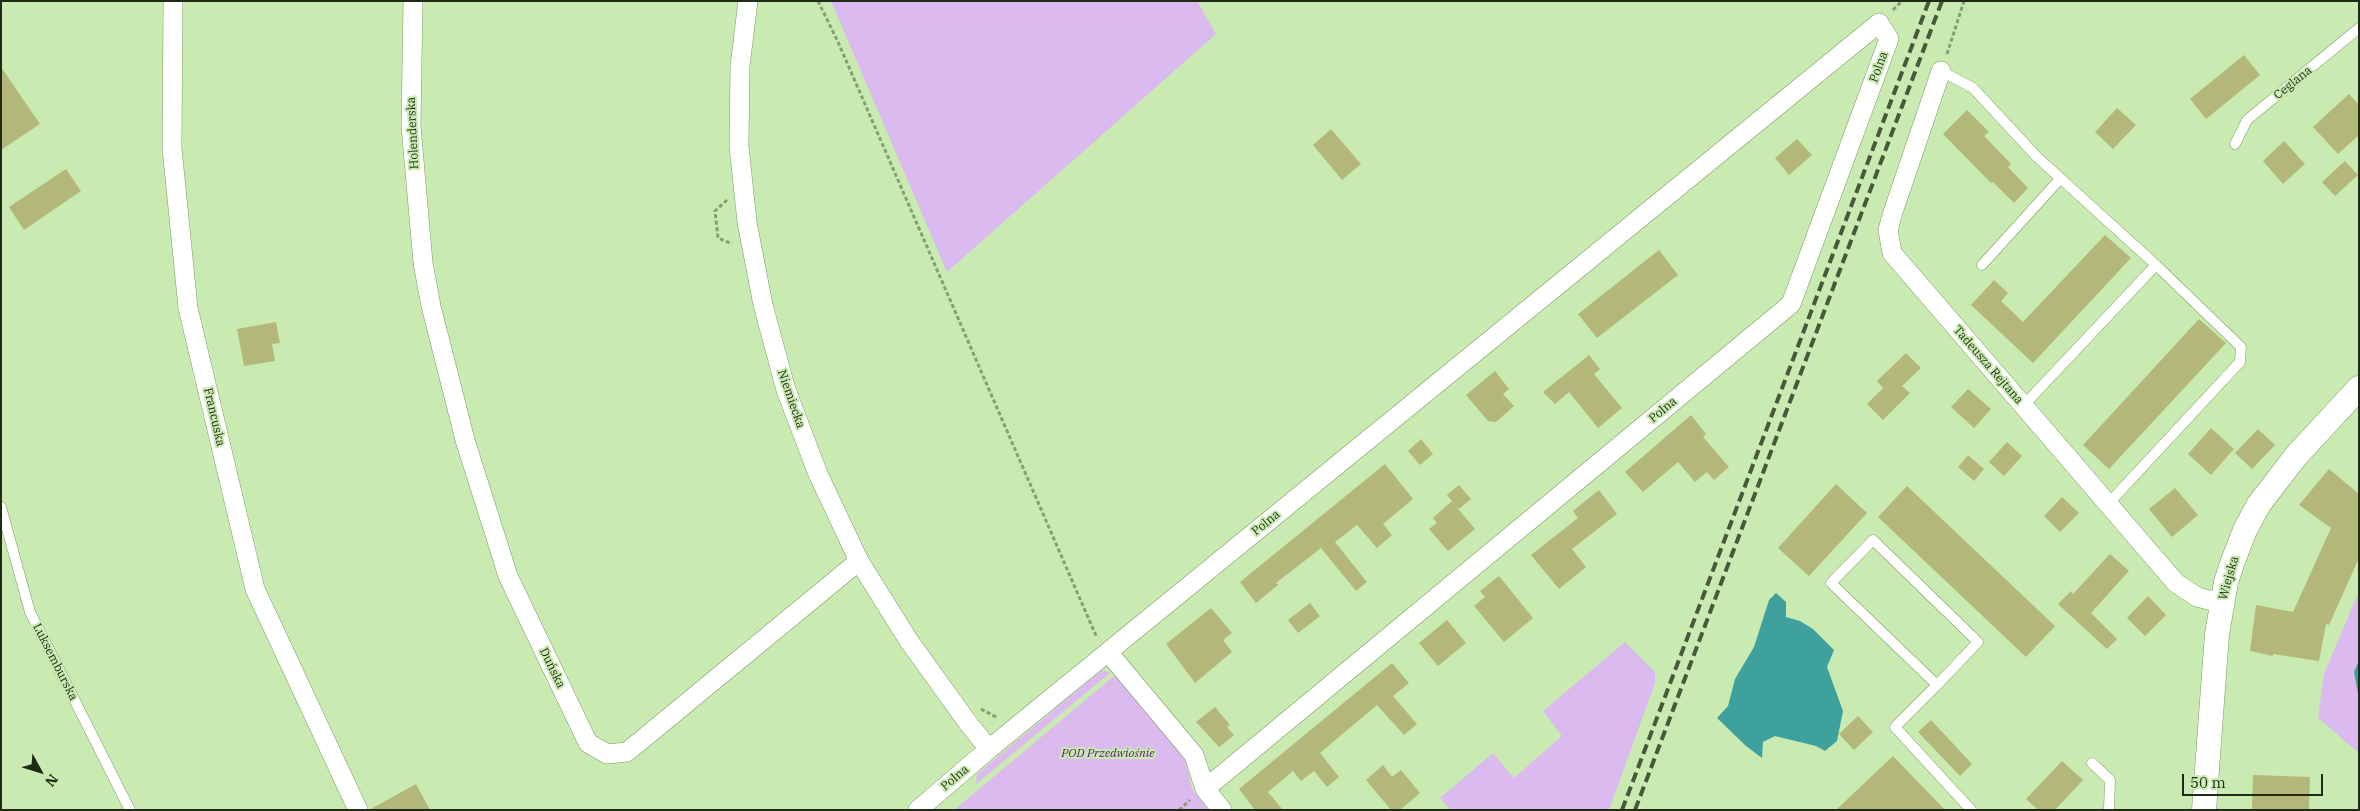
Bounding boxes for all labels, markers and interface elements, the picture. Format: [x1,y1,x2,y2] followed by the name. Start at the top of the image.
[1867,50,1891,84] street label: Polna
[2271,63,2315,103] street label: Ceglana
[404,96,422,170] street label: Holenderska
[1950,323,2026,407] street label: Tadeusza Rejtana
[774,368,808,430] street label: Niemiecka
[200,386,228,448] street label: Francuska
[1646,394,1680,426] street label: Polna
[1249,507,1283,539] street label: Polna
[2216,555,2242,601] street label: Wiejska
[29,621,81,703] street label: Luksemburska
[536,646,568,690] street label: Duńska
[15,746,65,796] north arrow
[1061,747,1155,761] park label: POD Przedwiośnie
[938,762,972,794] street label: Polna
[2185,764,2326,796] scale bar
[41,770,62,790] text: N
[2190,773,2226,792] text: 50 m

